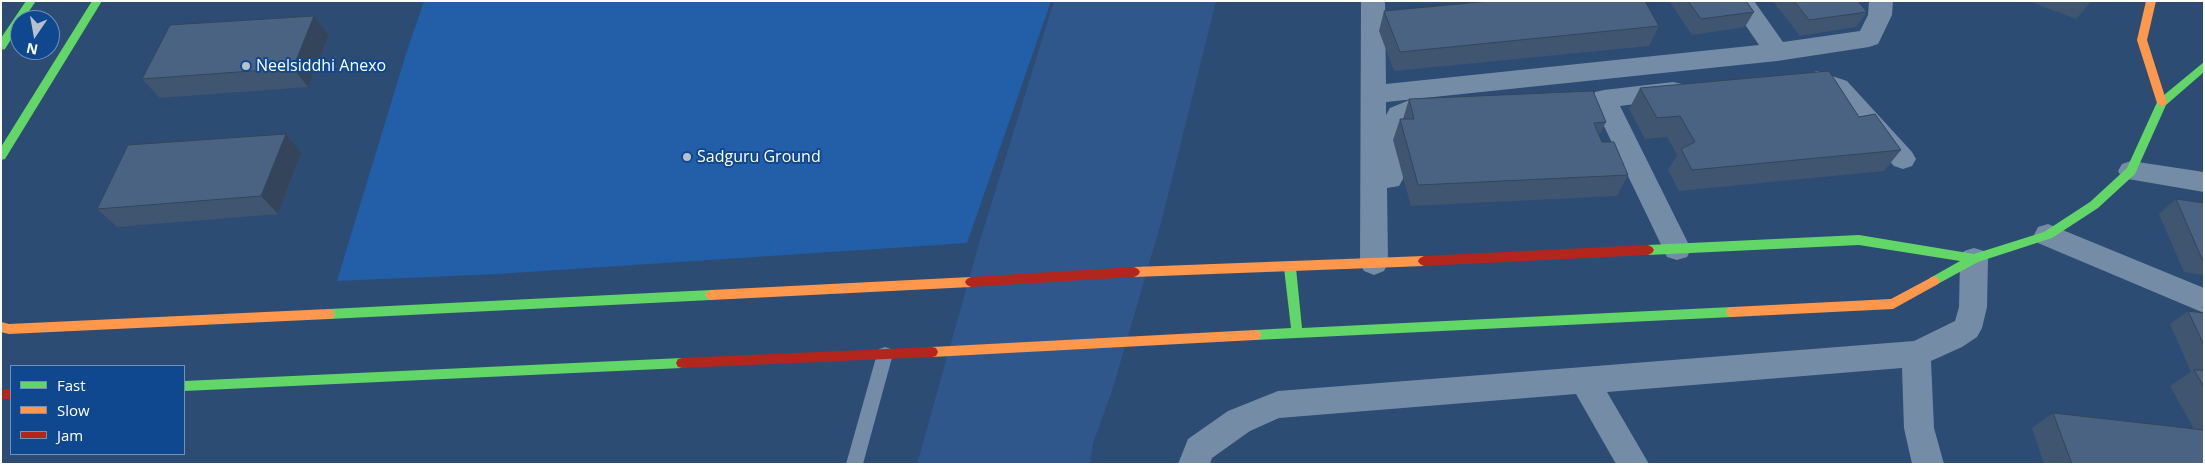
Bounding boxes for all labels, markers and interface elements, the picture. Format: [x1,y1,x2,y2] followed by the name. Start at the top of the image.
[10,10,60,60] north arrow
[24,39,40,60] text: N
[256,56,386,76] place label: Neelsiddhi Anexo
[240,60,252,72] marker: Neelsiddhi Anexo
[697,147,821,167] place label: Sadguru Ground
[681,151,693,163] marker: Sadguru Ground
[10,365,185,455] legend
[57,375,86,395] text: Fast
[57,400,90,420] text: Slow
[57,425,83,445] text: Jam

